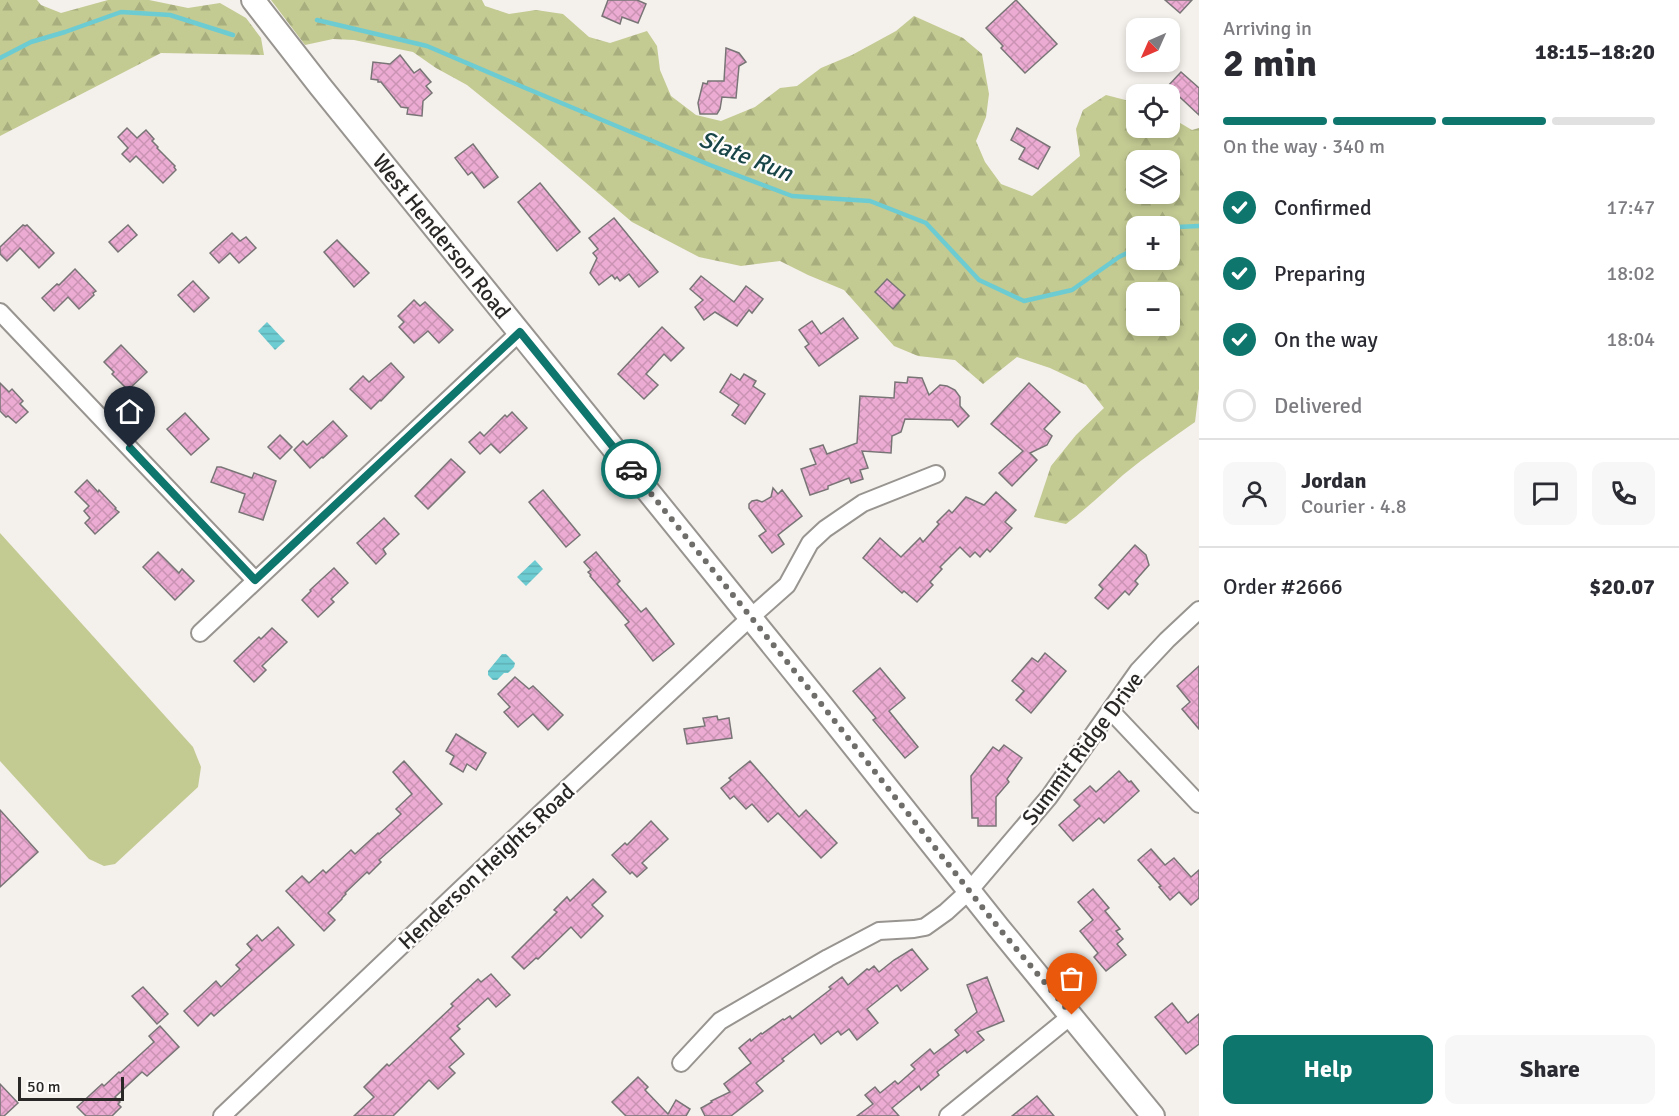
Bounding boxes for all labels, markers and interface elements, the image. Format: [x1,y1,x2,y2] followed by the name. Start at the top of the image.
[1223,16,1312,41] text: Arriving in
[1126,18,1180,72] north arrow
[1126,18,1180,336] map controls
[1535,38,1655,65] text: 18:15–18:20
[1223,39,1317,87] text: 2 min
[1126,84,1180,138] button: locate
[695,124,798,189] water label: Slate Run
[1223,134,1385,159] text: On the way · 340 m
[367,148,516,324] street label: West Henderson Road
[1126,150,1180,204] button: layers
[1223,191,1256,224] icon: check
[1274,194,1372,221] text: Confirmed
[1606,195,1655,220] text: 17:47
[1126,216,1180,270] button: +
[1223,257,1256,290] icon: check
[1274,260,1366,287] text: Preparing
[1606,261,1655,286] text: 18:02
[1126,282,1180,336] button: −
[1223,323,1256,356] icon: check
[1274,326,1378,353] text: On the way
[1606,327,1655,352] text: 18:04
[104,386,155,448] pin
[1274,392,1362,419] text: Delivered
[113,395,146,428] icon: home
[601,439,661,499] courier
[615,453,648,486] icon: car
[1223,462,1286,525] button: person
[1514,462,1577,525] button: chat
[1592,462,1655,525] button: phone
[1301,467,1367,494] text: Jordan
[1301,494,1407,519] text: Courier · 4.8
[1223,573,1343,600] text: Order #2666
[1589,573,1655,600] text: $20.07
[1016,666,1149,830] street label: Summit Ridge Drive
[393,778,580,955] street label: Henderson Heights Road
[1046,953,1097,1015] pin
[1055,962,1088,995] icon: bag
[1223,1035,1433,1104] button: Help
[1445,1035,1655,1104] button: Share
[18,1074,124,1102] scale bar
[27,1077,61,1097] text: 50 m

